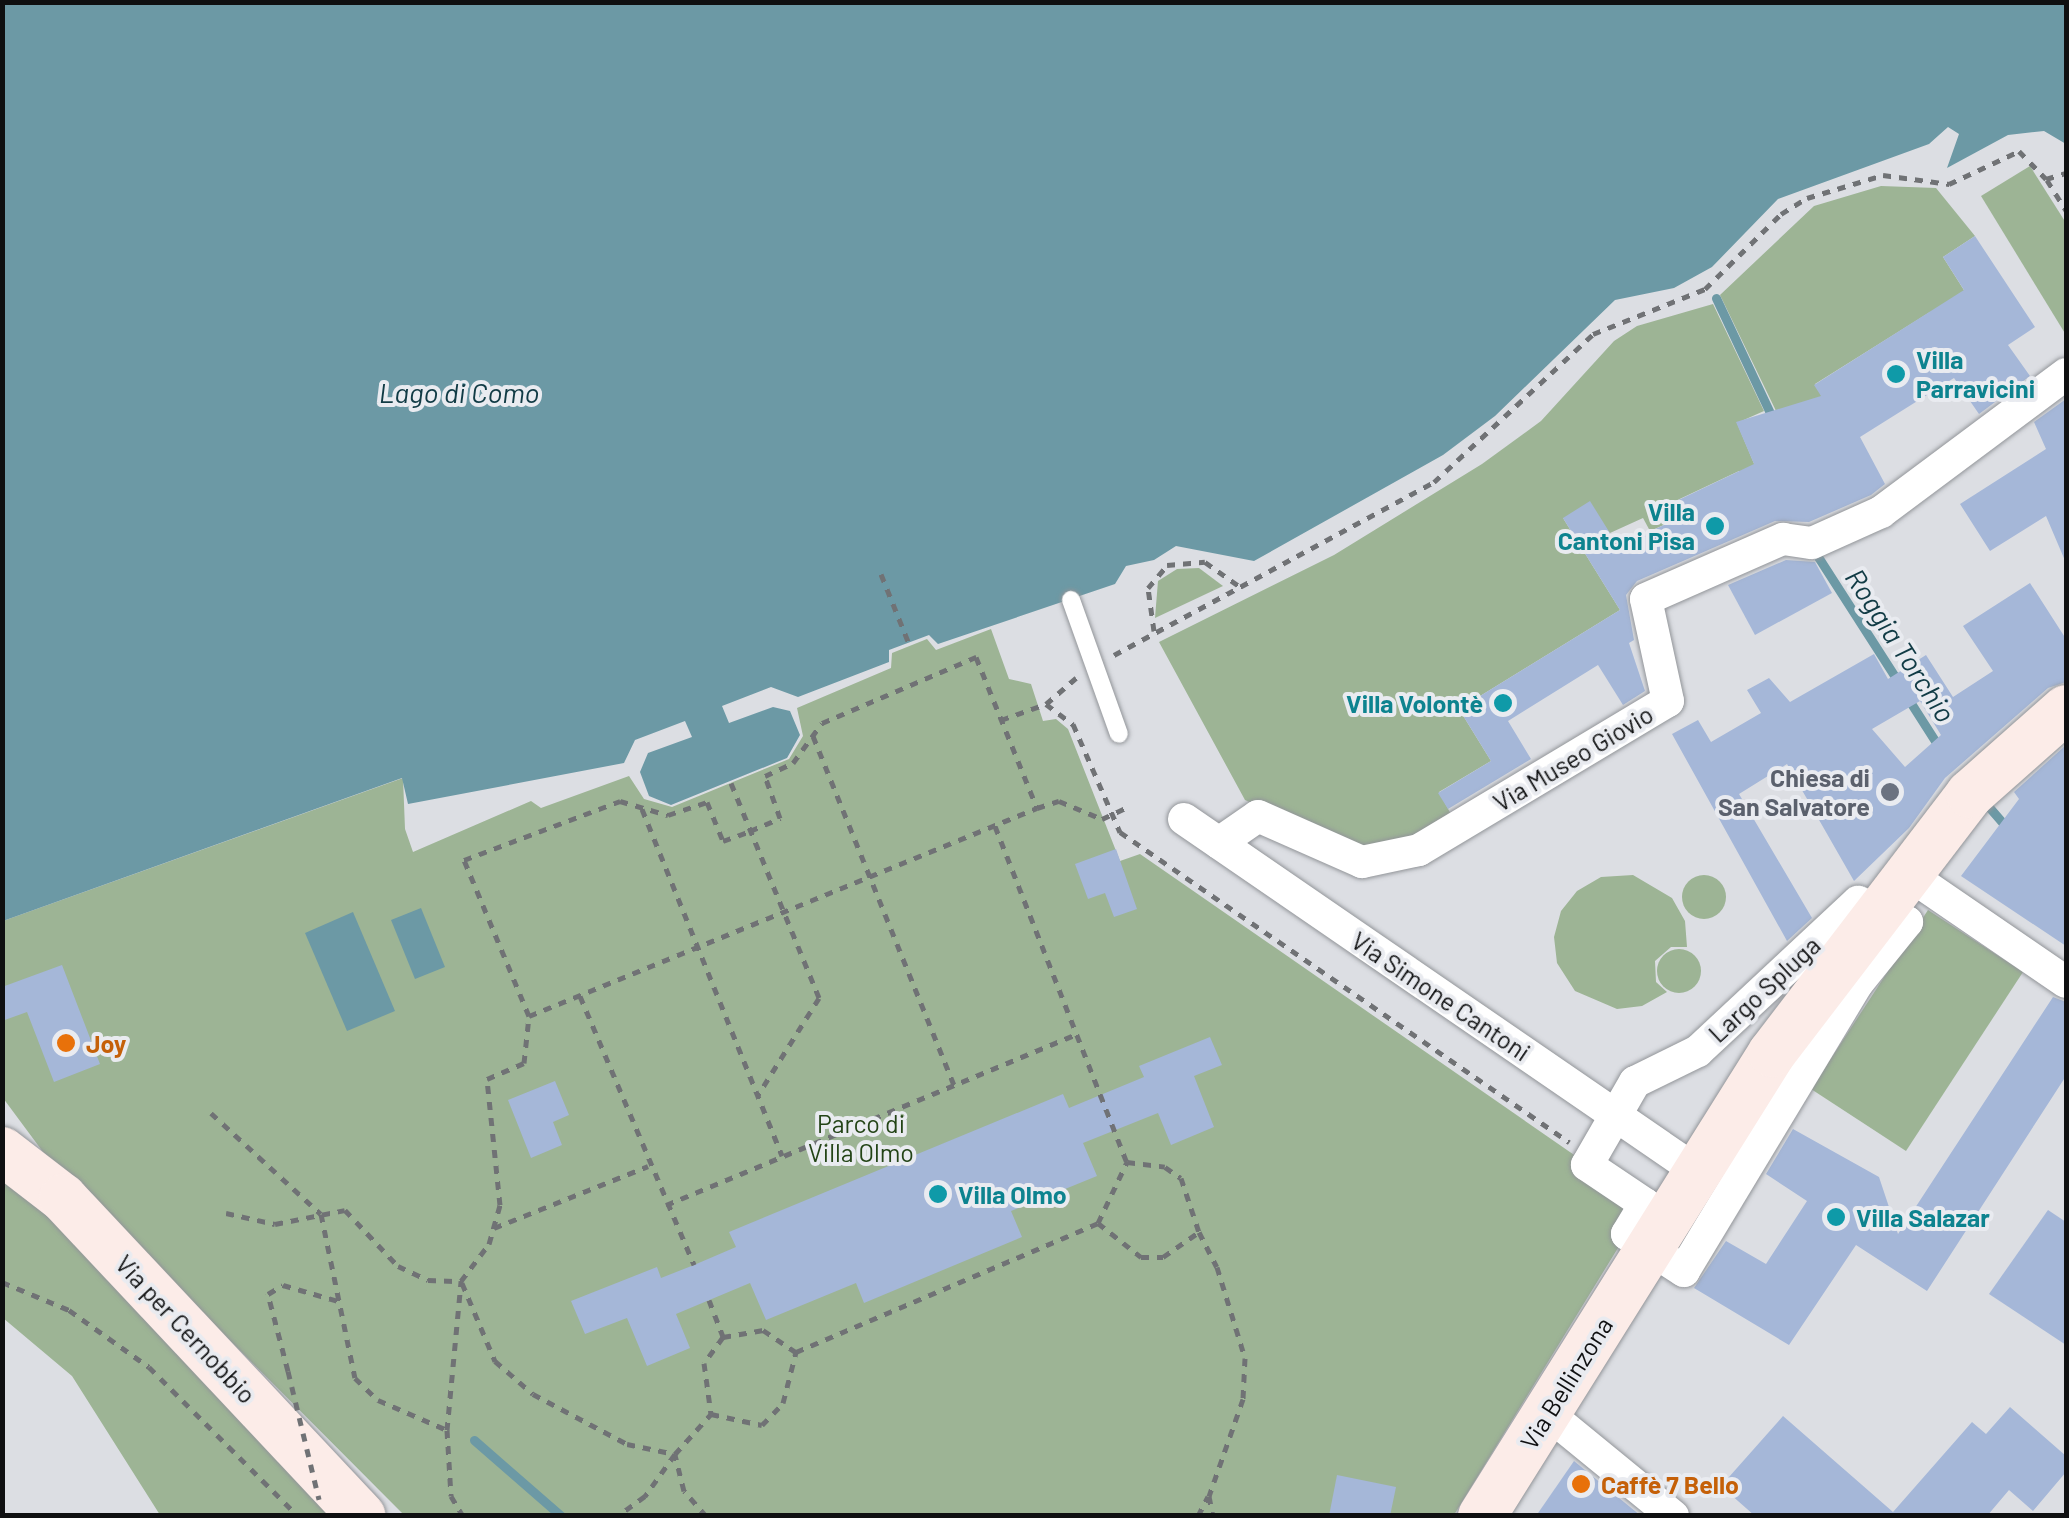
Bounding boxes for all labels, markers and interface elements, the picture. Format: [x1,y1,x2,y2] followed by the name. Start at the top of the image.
[1916,345,2035,404] place label: Villa Parravicini
[1885,363,1907,385] marker: Villa Parravicini
[379,375,539,409] water label: Lago di Como
[1558,497,1695,556] place label: Villa Cantoni Pisa
[1704,515,1726,537] marker: Villa Cantoni Pisa
[1839,562,1963,728] water label: Roggia Torchio
[1346,688,1483,718] place label: Villa Volontè
[1492,692,1514,714] marker: Villa Volontè
[1488,699,1658,817] street label: Via Museo Giovio
[1718,763,1870,822] place label: Chiesa di San Salvatore
[1879,781,1901,803] marker: Chiesa di San Salvatore
[1346,925,1536,1067] street label: Via Simone Cantoni
[1702,930,1826,1048] street label: Largo Spluga
[86,1028,126,1058] place label: Joy
[55,1032,77,1054] marker: Joy
[808,1109,914,1168] park label: Parco di Villa Olmo
[958,1179,1067,1209] place label: Villa Olmo
[927,1183,949,1205] marker: Villa Olmo
[1856,1202,1990,1232] place label: Villa Salazar
[1825,1206,1847,1228] marker: Villa Salazar
[110,1249,262,1409] street label: Via per Cernobbio
[1513,1311,1619,1455] street label: Via Bellinzona
[1601,1469,1739,1499] place label: Caffè 7 Bello
[1570,1473,1592,1495] marker: Caffè 7 Bello

